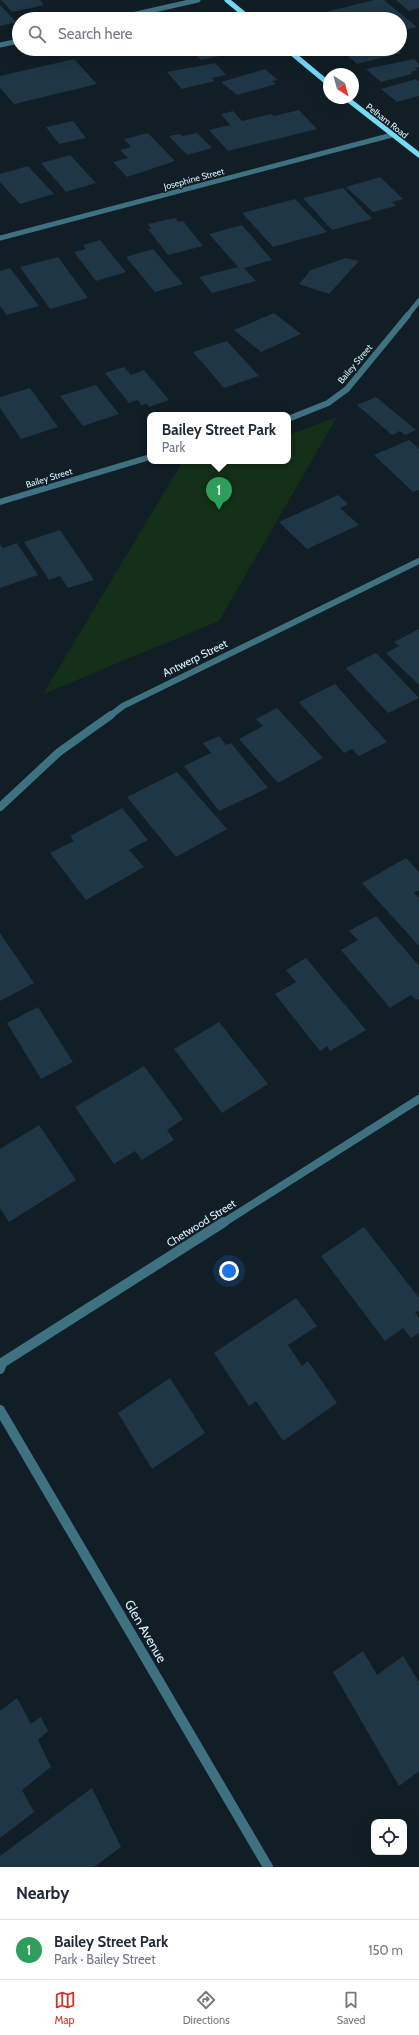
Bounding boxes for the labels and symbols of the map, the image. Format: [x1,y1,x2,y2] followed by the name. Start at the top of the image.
[323,68,359,104] north arrow
[364,101,411,140] street label: Pelham Road
[162,165,225,192] street label: Josephine Street
[335,342,374,386] street label: Bailey Street
[24,465,73,490] street label: Bailey Street
[206,477,232,510] pin: 1
[160,636,230,680] street label: Antwerp Street
[164,1196,238,1250] street label: Chetwood Street
[219,1261,239,1281] your location
[122,1597,171,1665] street label: Glen Avenue

